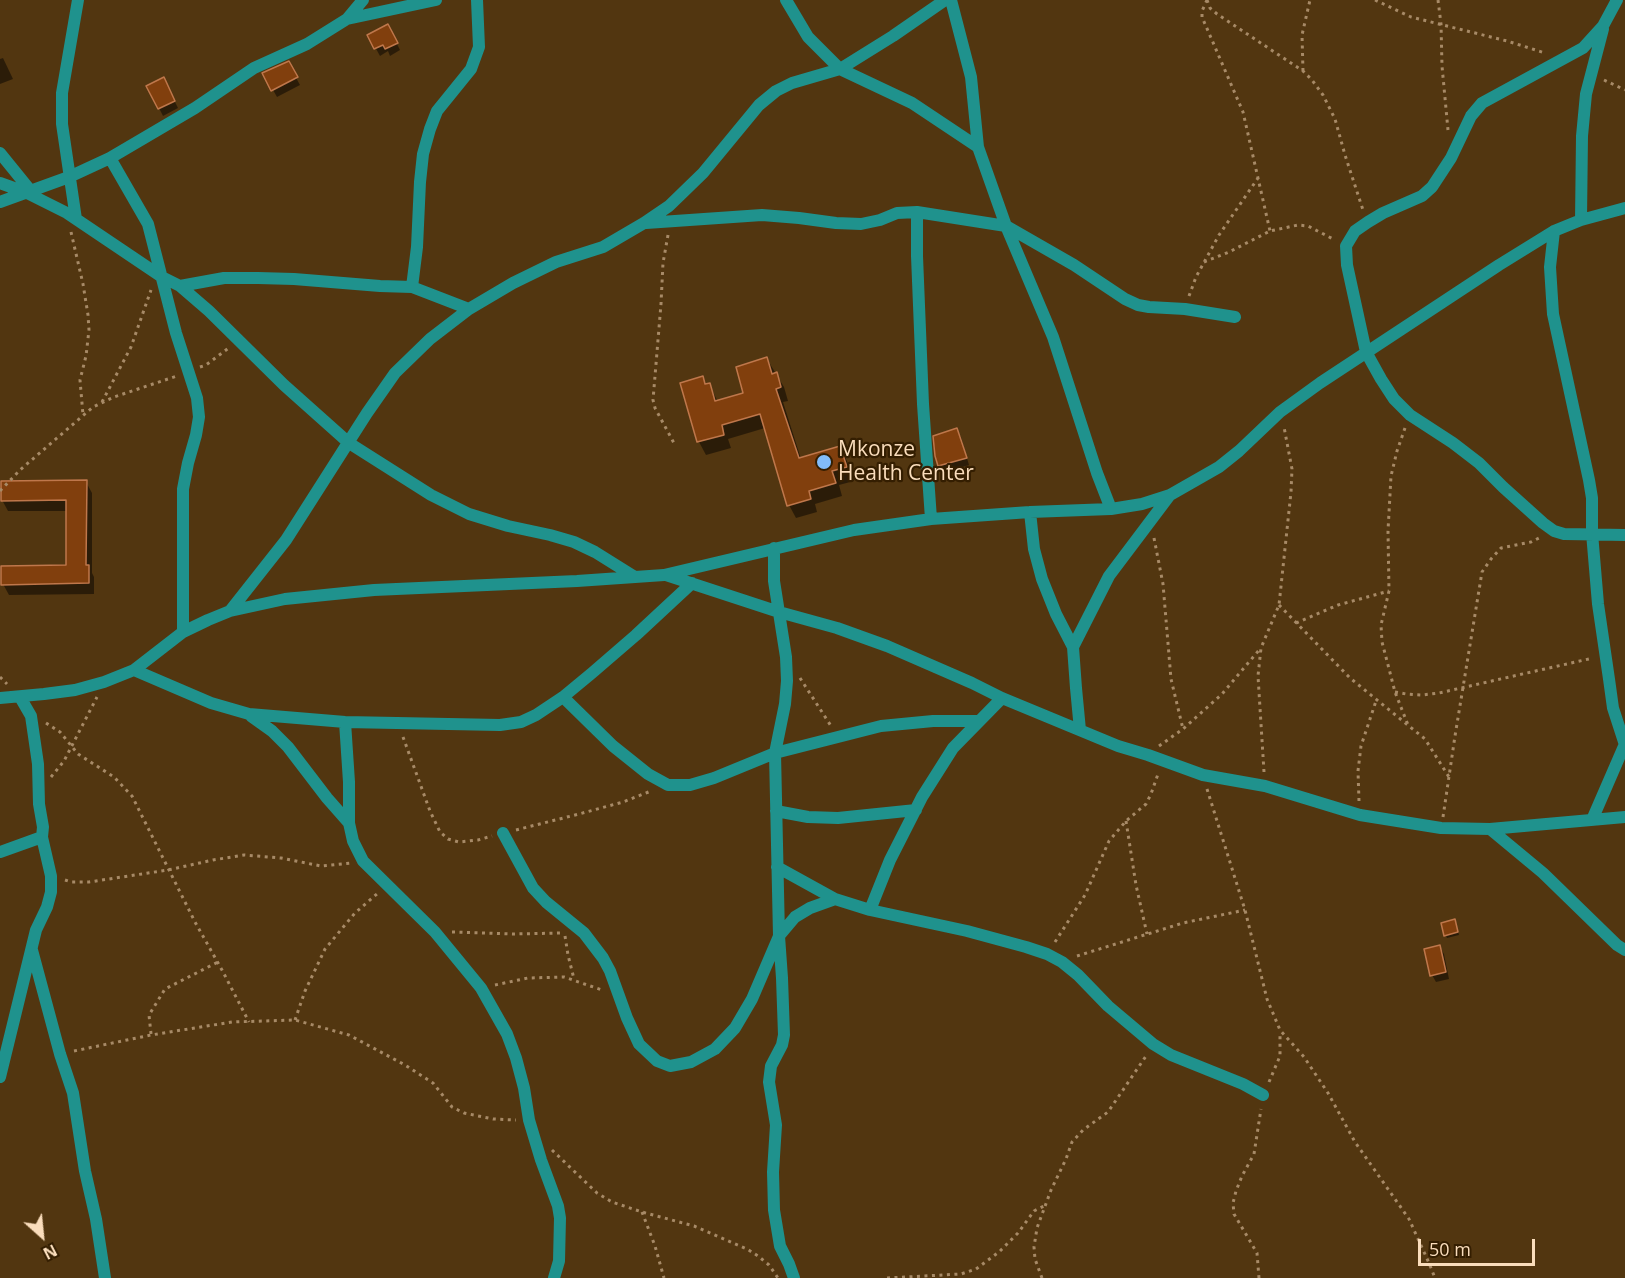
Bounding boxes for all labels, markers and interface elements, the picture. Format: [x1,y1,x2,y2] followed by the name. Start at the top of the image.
[838,437,974,487] place label: Mkonze Health Center
[815,453,833,471] marker: Mkonze Health Center
[12,1206,72,1266] north arrow
[1421,1227,1538,1265] scale bar
[1429,1237,1471,1261] text: 50 m
[39,1239,61,1265] text: N

